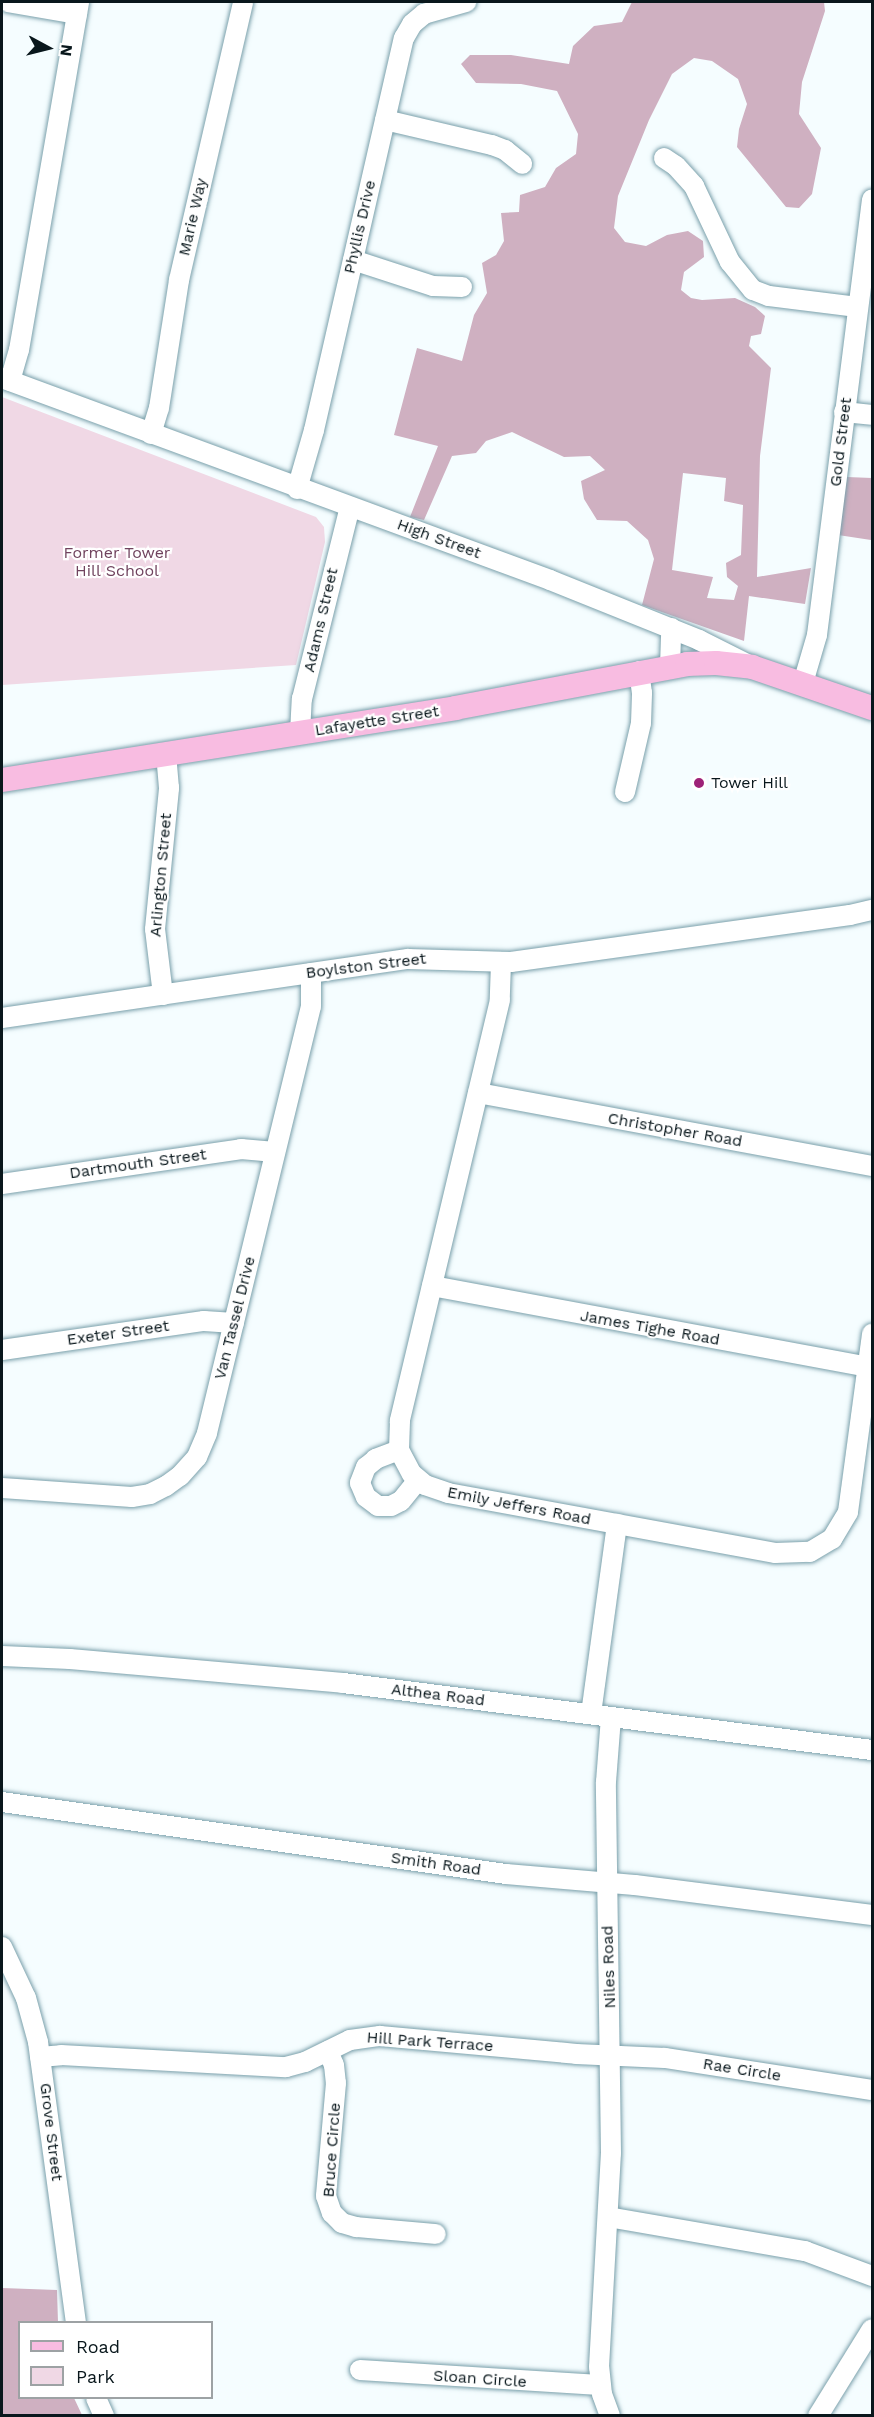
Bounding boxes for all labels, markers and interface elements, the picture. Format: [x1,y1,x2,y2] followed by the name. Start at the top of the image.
[18,18,78,78] north arrow
[56,43,77,57] text: N
[175,176,211,258] street label: Marie Way
[340,178,380,276] street label: Phyllis Drive
[826,396,856,488] street label: Gold Street
[394,515,484,563] street label: High Street
[63,543,171,581] park label: Former Tower Hill School
[300,566,342,674] street label: Adams Street
[314,702,440,740] street label: Lafayette Street
[711,773,788,793] place label: Tower Hill
[692,776,706,790] marker: Tower Hill
[146,812,176,938] street label: Arlington Street
[305,949,427,983] street label: Boylston Street
[606,1109,744,1151] street label: Christopher Road
[68,1145,208,1183] street label: Dartmouth Street
[210,1254,260,1382] street label: Van Tassel Drive
[578,1306,722,1350] street label: James Tighe Road
[65,1316,171,1350] street label: Exeter Street
[445,1483,593,1529] street label: Emily Jeffers Road
[390,1680,486,1710] street label: Althea Road
[390,1848,482,1880] street label: Smith Road
[598,1925,620,2009] street label: Niles Road
[365,2028,495,2056] street label: Hill Park Terrace
[701,2054,783,2086] street label: Rae Circle
[35,2082,67,2182] street label: Grove Street
[319,2102,345,2198] street label: Bruce Circle
[18,2321,213,2399] legend
[76,2336,120,2357] text: Road
[76,2366,115,2387] text: Park
[433,2366,527,2392] street label: Sloan Circle

